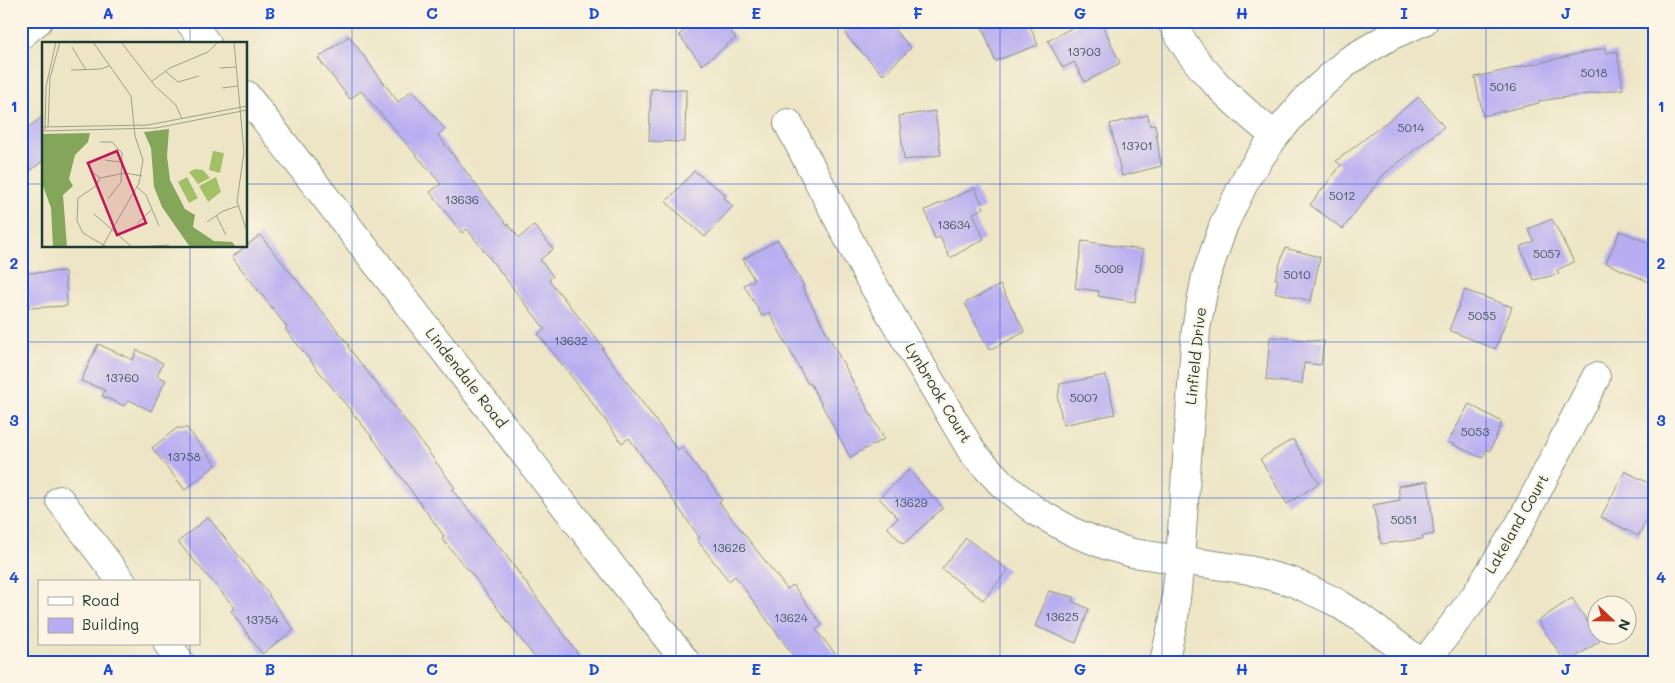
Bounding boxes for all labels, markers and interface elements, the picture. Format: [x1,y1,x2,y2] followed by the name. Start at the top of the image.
[102,2,114,23] text: A
[265,2,275,23] text: B
[426,2,438,23] text: C
[588,2,600,23] text: D
[751,2,761,23] text: E
[913,2,923,23] text: F
[1074,2,1086,23] text: G
[1236,2,1248,23] text: H
[1400,2,1408,23] text: I
[1561,2,1571,23] text: J
[42,42,248,248] inset map
[1067,43,1101,59] house number: 13703
[1580,64,1608,80] house number: 5018
[1489,78,1517,94] house number: 5016
[10,95,18,116] text: 1
[1657,95,1665,116] text: 1
[1398,119,1424,135] house number: 5014
[1121,137,1153,153] house number: 13701
[1329,187,1355,203] house number: 5012
[445,191,479,207] house number: 13636
[937,216,971,232] house number: 13634
[1533,245,1561,261] house number: 5057
[10,252,19,273] text: 2
[1657,252,1666,273] text: 2
[1095,260,1123,276] house number: 5009
[1283,266,1311,282] house number: 5010
[1180,306,1210,406] street label: Linfield Drive
[1468,307,1496,323] house number: 5055
[421,323,512,432] street label: Lindendale Road
[554,332,588,348] house number: 13632
[901,339,977,446] street label: Lynbrook Court
[105,369,139,385] house number: 13760
[1070,389,1099,405] house number: 5007
[9,409,19,430] text: 3
[1656,409,1666,430] text: 3
[1461,423,1489,439] house number: 5053
[167,448,201,464] house number: 13758
[1479,470,1553,577] street label: Lakeland Court
[894,494,928,510] house number: 13629
[1391,511,1417,527] house number: 5051
[712,539,746,555] house number: 13626
[9,566,19,587] text: 4
[1656,566,1666,587] text: 4
[38,580,200,646] legend
[82,590,119,610] text: Road
[1588,596,1638,646] north arrow
[1045,608,1079,624] house number: 13625
[774,609,808,625] house number: 13624
[245,611,279,627] house number: 13754
[82,614,139,634] text: Building
[1614,617,1635,634] text: N
[102,658,114,679] text: A
[265,658,275,679] text: B
[426,658,438,679] text: C
[588,658,600,679] text: D
[751,658,761,679] text: E
[913,658,923,679] text: F
[1074,658,1086,679] text: G
[1236,658,1248,679] text: H
[1400,658,1408,679] text: I
[1561,658,1571,679] text: J

